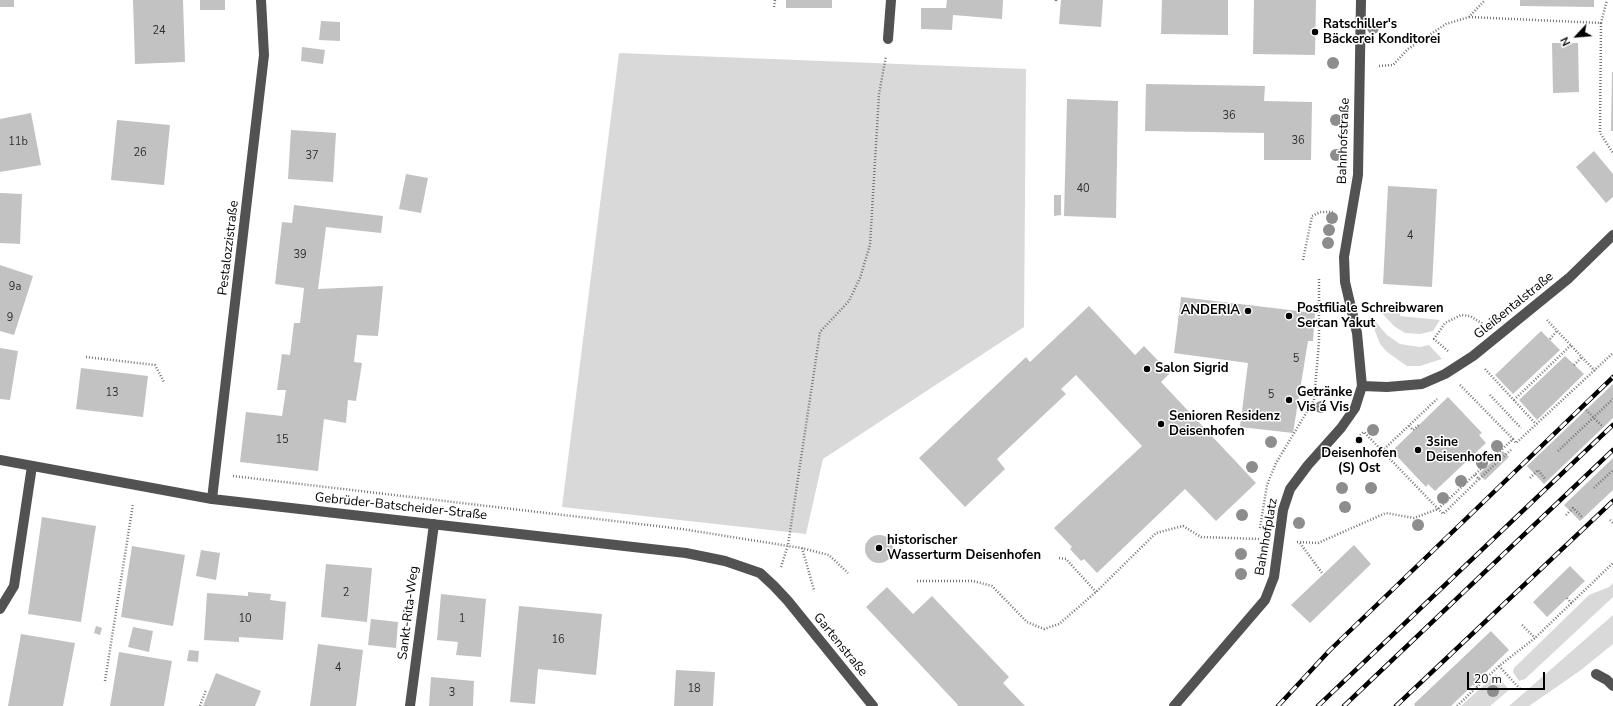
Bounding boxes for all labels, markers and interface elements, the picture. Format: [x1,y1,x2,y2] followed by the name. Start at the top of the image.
[1557,16,1597,56] north arrow
[1323,17,1440,48] place label: Ratschiller's Bäckerei Konditorei
[152,24,166,38] house number: 24
[1310,27,1320,37] marker: Ratschiller's Bäckerei Konditorei
[1557,34,1574,48] text: N
[1335,98,1353,184] street label: Bahnhofstraße
[1222,109,1236,123] house number: 36
[1291,134,1305,148] house number: 36
[8,135,28,149] house number: 11b
[133,146,147,160] house number: 26
[305,149,319,163] house number: 37
[1076,182,1090,196] house number: 40
[215,200,243,296] street label: Pestalozzistraße
[1407,229,1413,243] house number: 4
[293,248,307,262] house number: 39
[1471,269,1557,343] street label: Gleißentalstraße
[9,280,21,294] house number: 9a
[1297,301,1444,332] place label: Postfiliale Schreibwaren Sercan Yakut
[1181,303,1240,319] place label: ANDERIA
[1243,306,1253,316] marker: ANDERIA
[7,311,13,325] house number: 9
[1284,311,1294,321] marker: Postfiliale Schreibwaren Sercan Yakut
[1293,352,1299,366] house number: 5
[1155,361,1229,377] place label: Salon Sigrid
[1142,364,1152,374] marker: Salon Sigrid
[1297,385,1352,416] place label: Getränke Vis á Vis
[105,386,119,400] house number: 13
[1268,388,1274,402] house number: 5
[1284,395,1294,405] marker: Getränke Vis á Vis
[1169,409,1280,440] place label: Senioren Residenz Deisenhofen
[1156,419,1166,429] marker: Senioren Residenz Deisenhofen
[275,433,289,447] house number: 15
[1354,435,1364,445] marker: Deisenhofen (S) Ost
[1426,435,1502,466] place label: 3sine Deisenhofen
[1413,445,1423,455] marker: 3sine Deisenhofen
[1321,446,1397,477] place label: Deisenhofen (S) Ost
[314,490,488,524] street label: Gebrüder-Batscheider-Straße
[1253,497,1281,577] street label: Bahnhofplatz
[887,533,1041,564] place label: historischer Wasserturm Deisenhofen
[874,543,884,553] marker: historischer Wasserturm Deisenhofen
[395,565,423,661] street label: Sankt-Rita-Weg
[343,586,349,600] house number: 2
[810,610,870,680] street label: Gartenstraße
[238,612,252,626] house number: 10
[459,612,465,626] house number: 1
[551,633,565,647] house number: 16
[335,661,341,675] house number: 4
[1469,664,1547,690] scale bar
[1474,671,1502,687] text: 20 m
[687,682,701,696] house number: 18
[449,686,455,700] house number: 3

